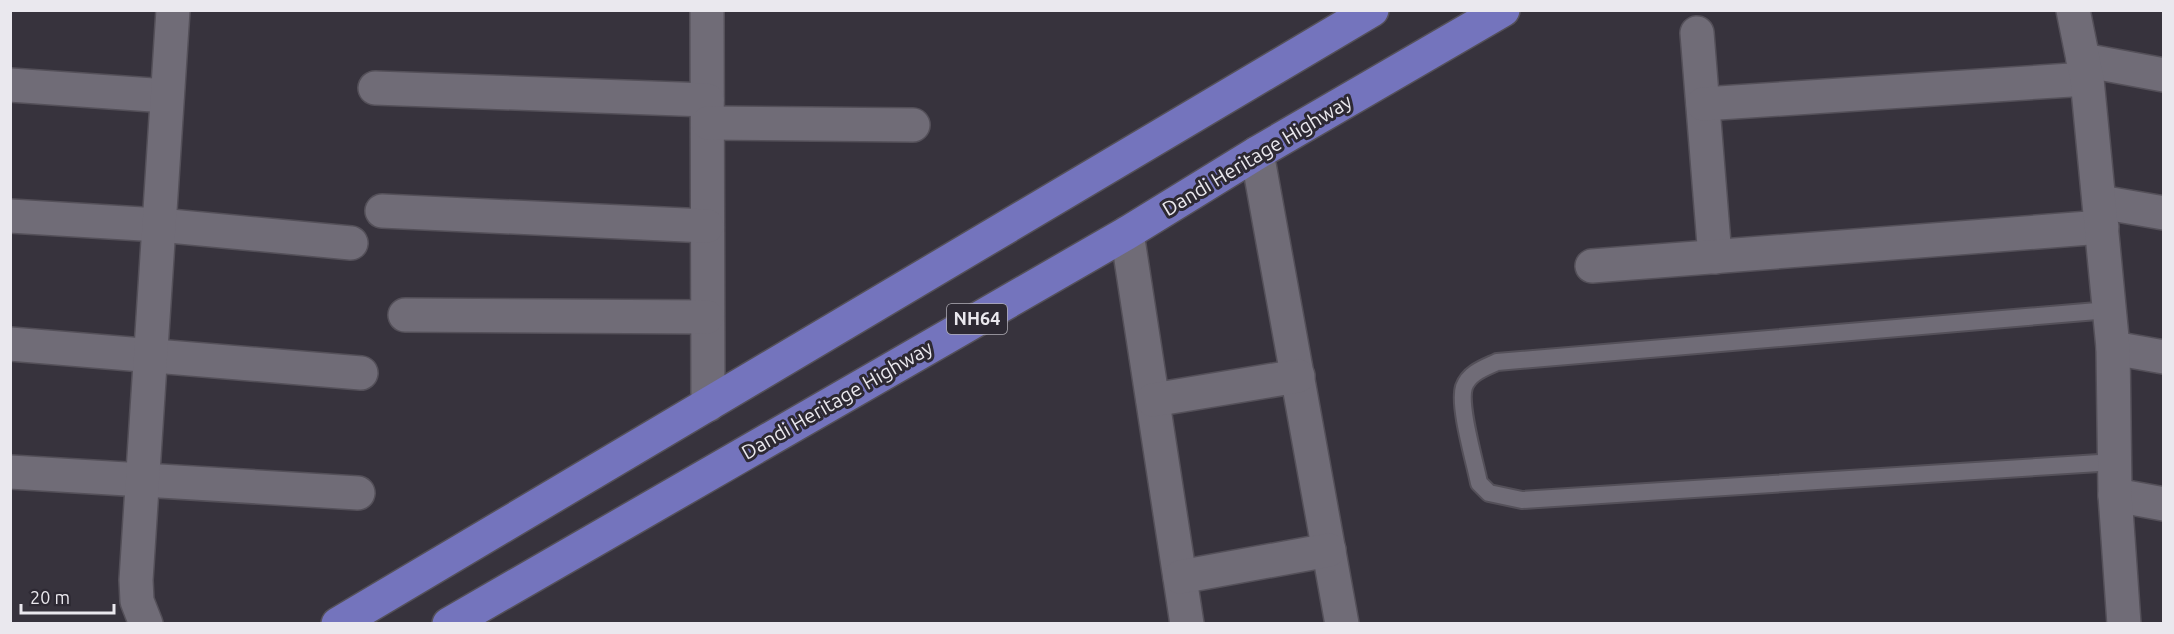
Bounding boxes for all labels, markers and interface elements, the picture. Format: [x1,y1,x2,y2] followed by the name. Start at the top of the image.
[1158,89,1356,220] street label: Dandi Heritage Highway
[947,304,1007,334] road number: NH64
[737,335,937,464] street label: Dandi Heritage Highway
[21,577,114,615] scale bar
[30,587,70,607] text: 20 m

